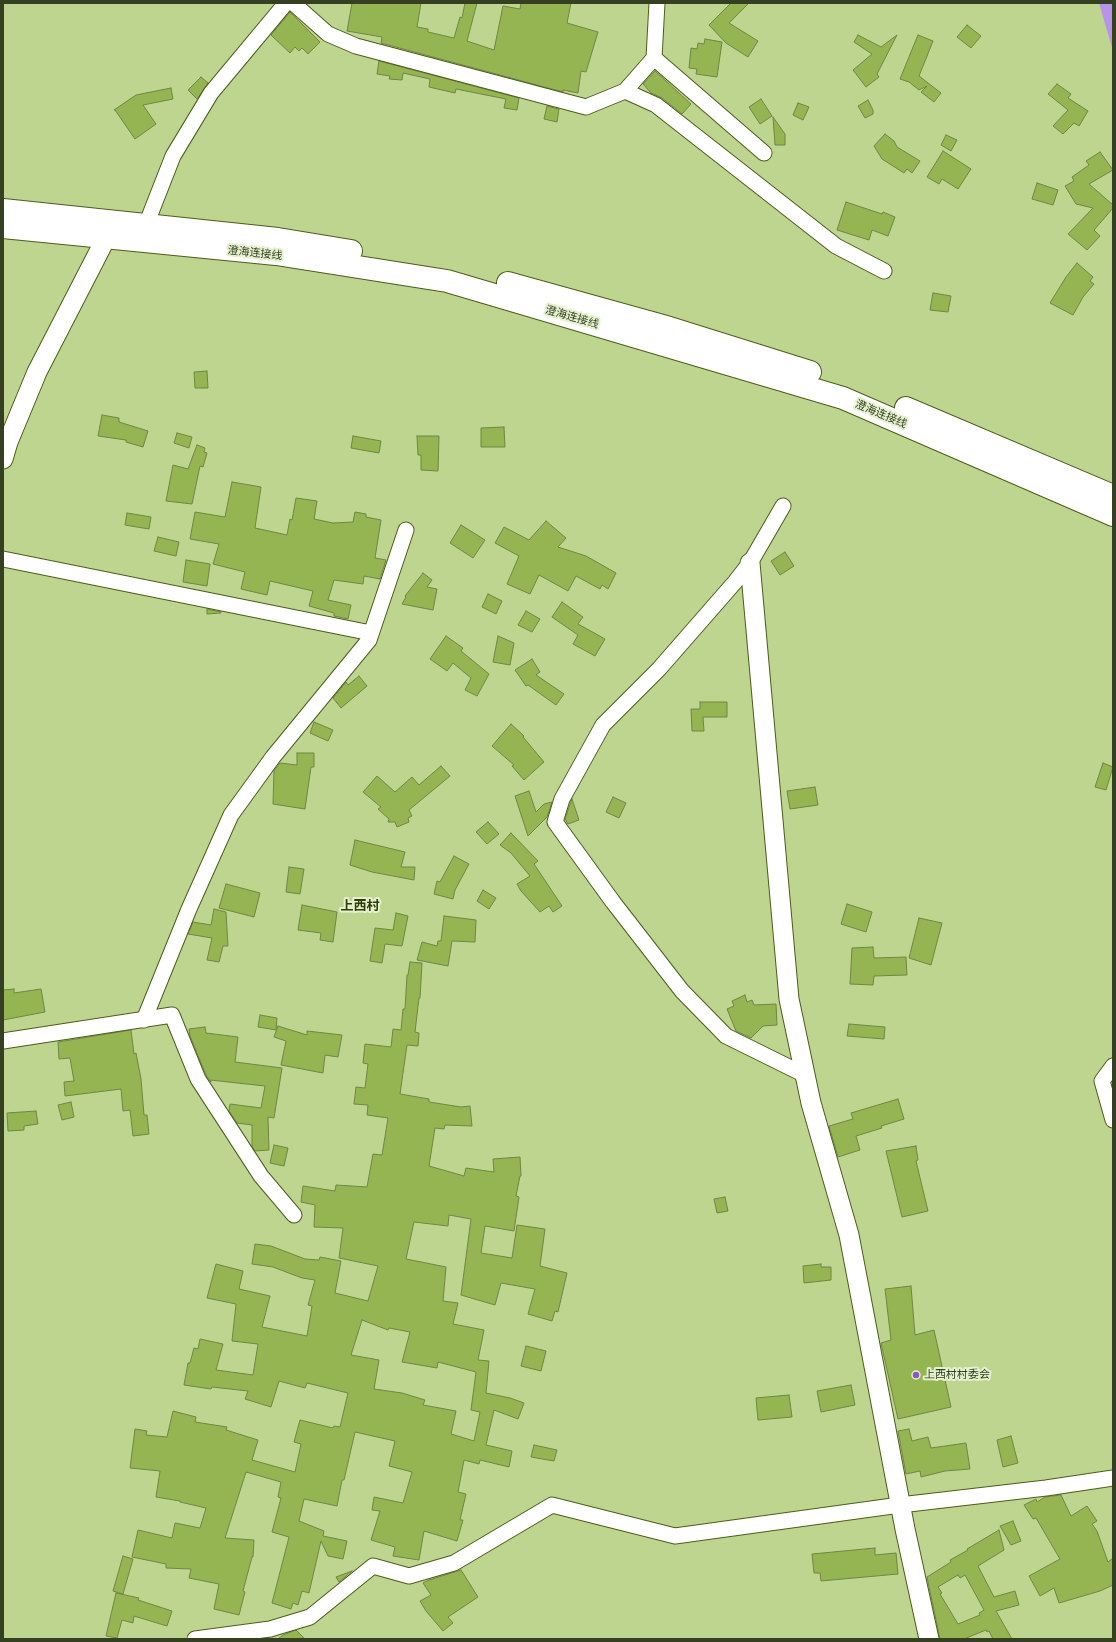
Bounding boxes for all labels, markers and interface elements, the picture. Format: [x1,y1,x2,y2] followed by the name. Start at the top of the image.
[227,244,283,262] street label: 澄海连接线
[544,303,600,331] street label: 澄海连接线
[853,397,909,431] street label: 澄海连接线
[341,898,379,914] district label: 上西村
[924,1368,990,1382] place label: 上西村村委会
[911,1370,921,1380] marker: 上西村村委会

